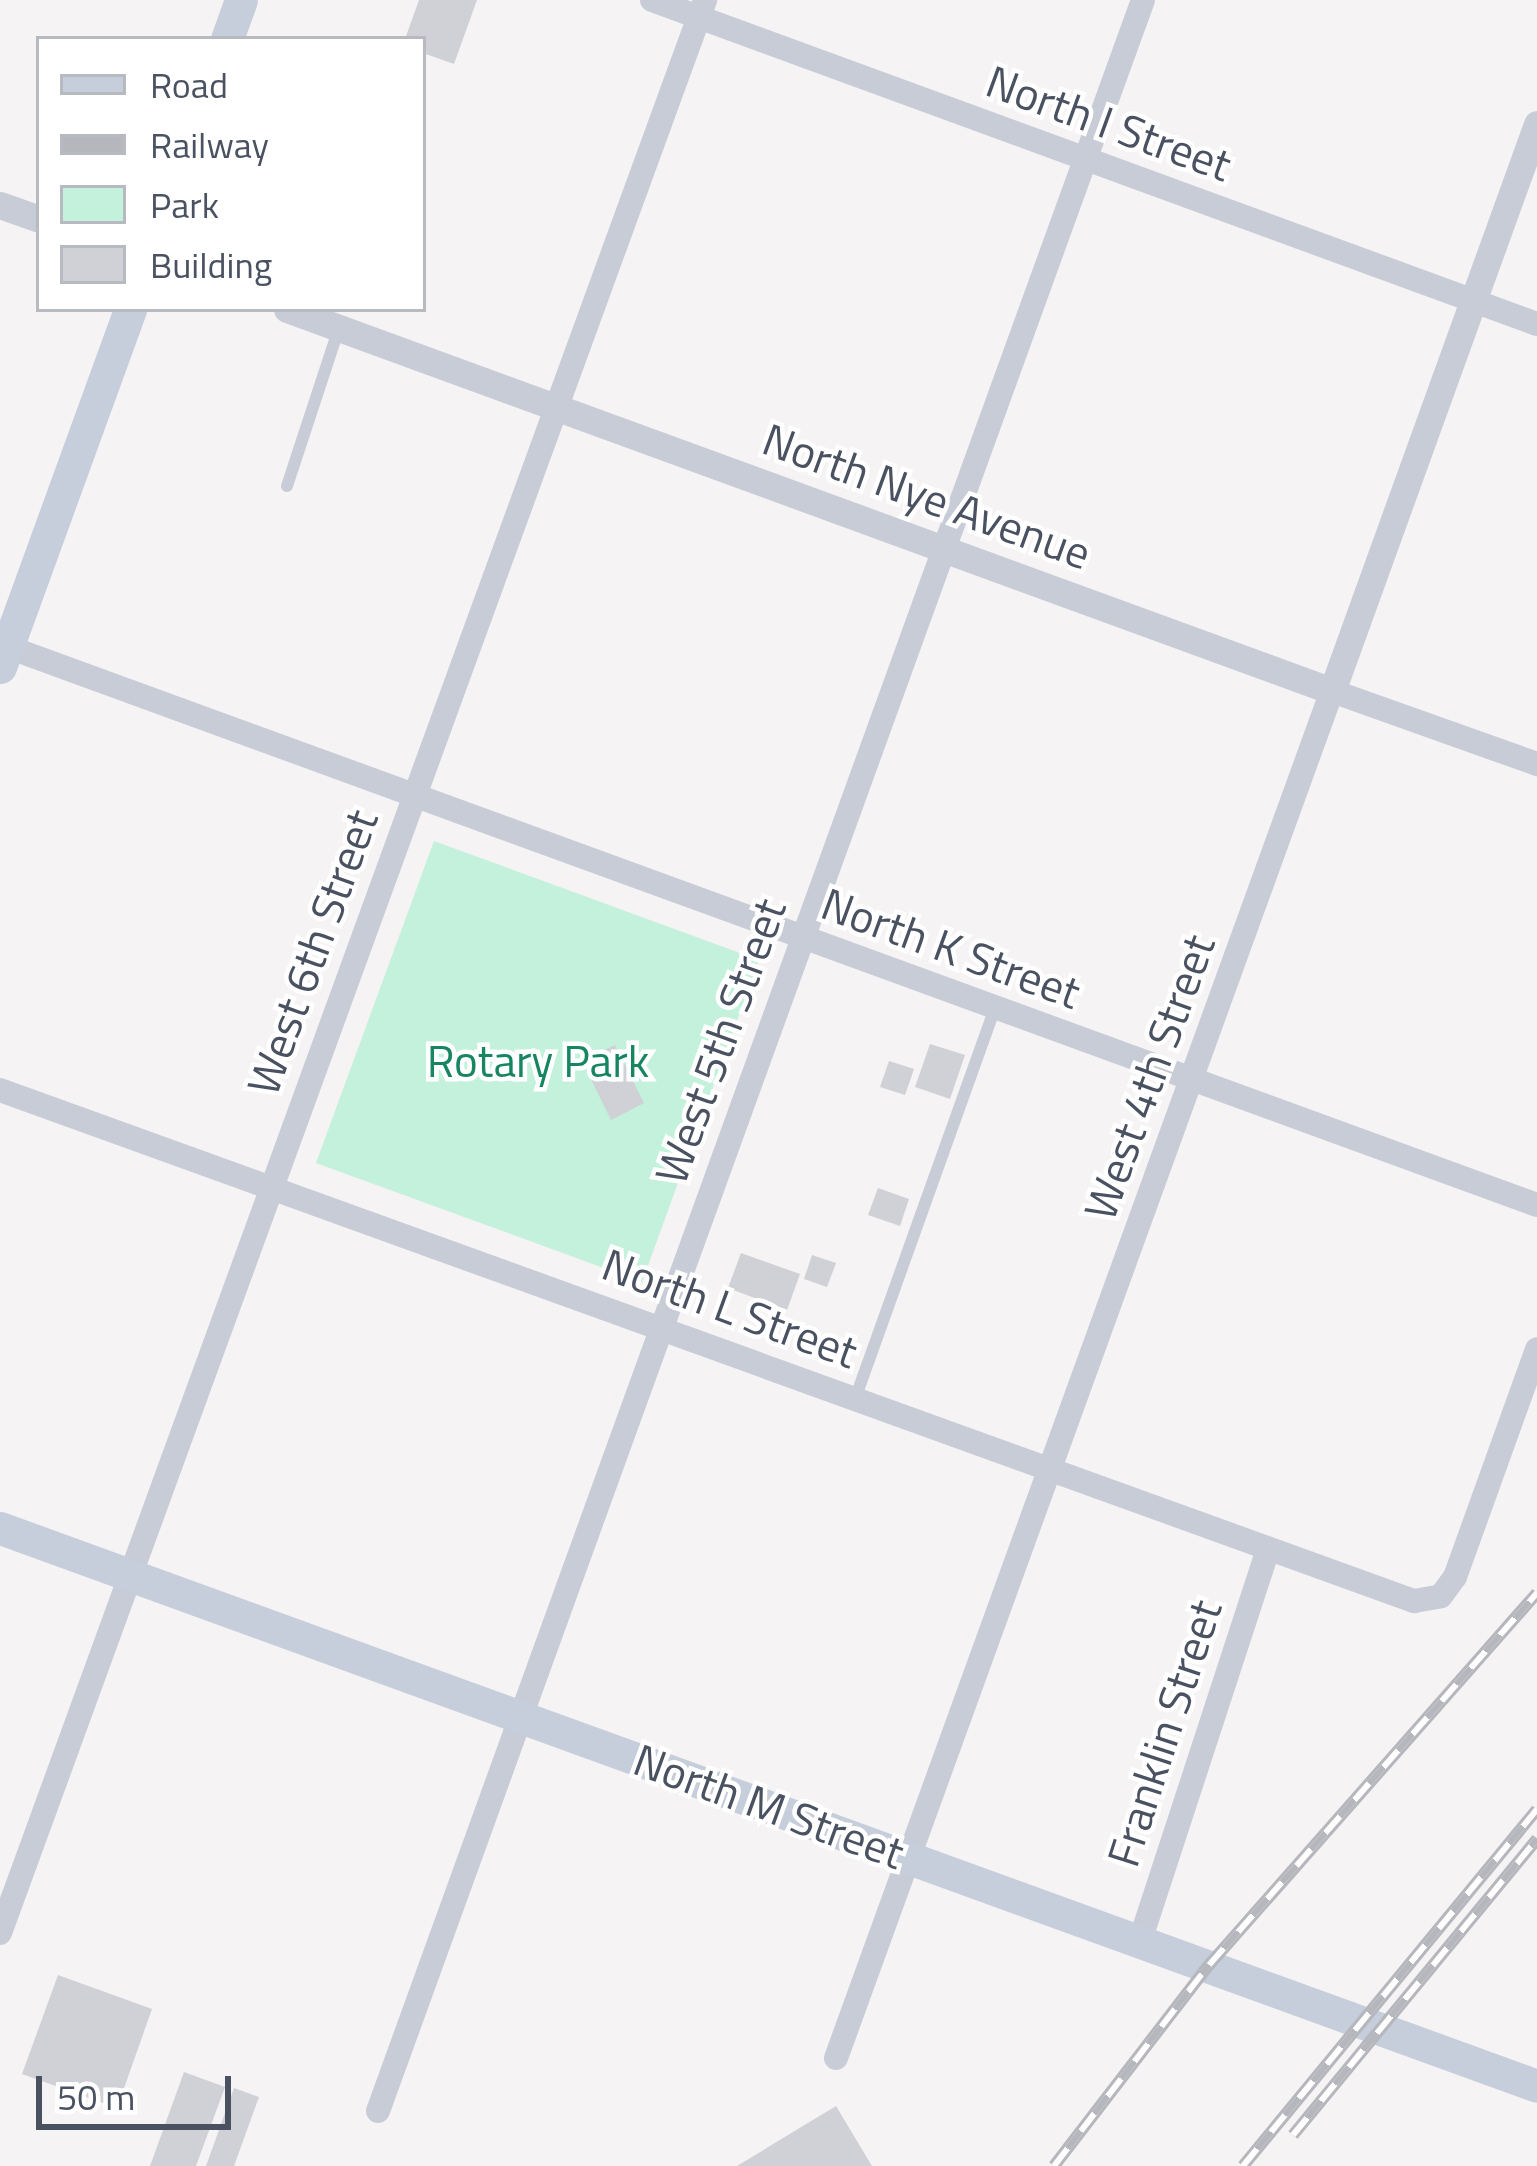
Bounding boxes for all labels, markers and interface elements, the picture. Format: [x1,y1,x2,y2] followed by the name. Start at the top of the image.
[36,36,426,312] legend
[979,54,1239,192] street label: North I Street
[150,57,228,112] text: Road
[150,117,269,172] text: Railway
[150,177,219,232] text: Park
[150,237,272,292] text: Building
[756,412,1098,580] street label: North Nye Avenue
[235,802,389,1102] street label: West 6th Street
[814,876,1088,1020] street label: North K Street
[643,891,797,1191] street label: West 5th Street
[1072,927,1226,1227] street label: West 4th Street
[427,1034,649,1088] park label: Rotary Park
[595,1237,865,1379] street label: North L Street
[1096,1593,1232,1873] street label: Franklin Street
[627,1732,911,1880] street label: North M Street
[42,2052,237,2126] scale bar
[57,2069,135,2124] text: 50 m

